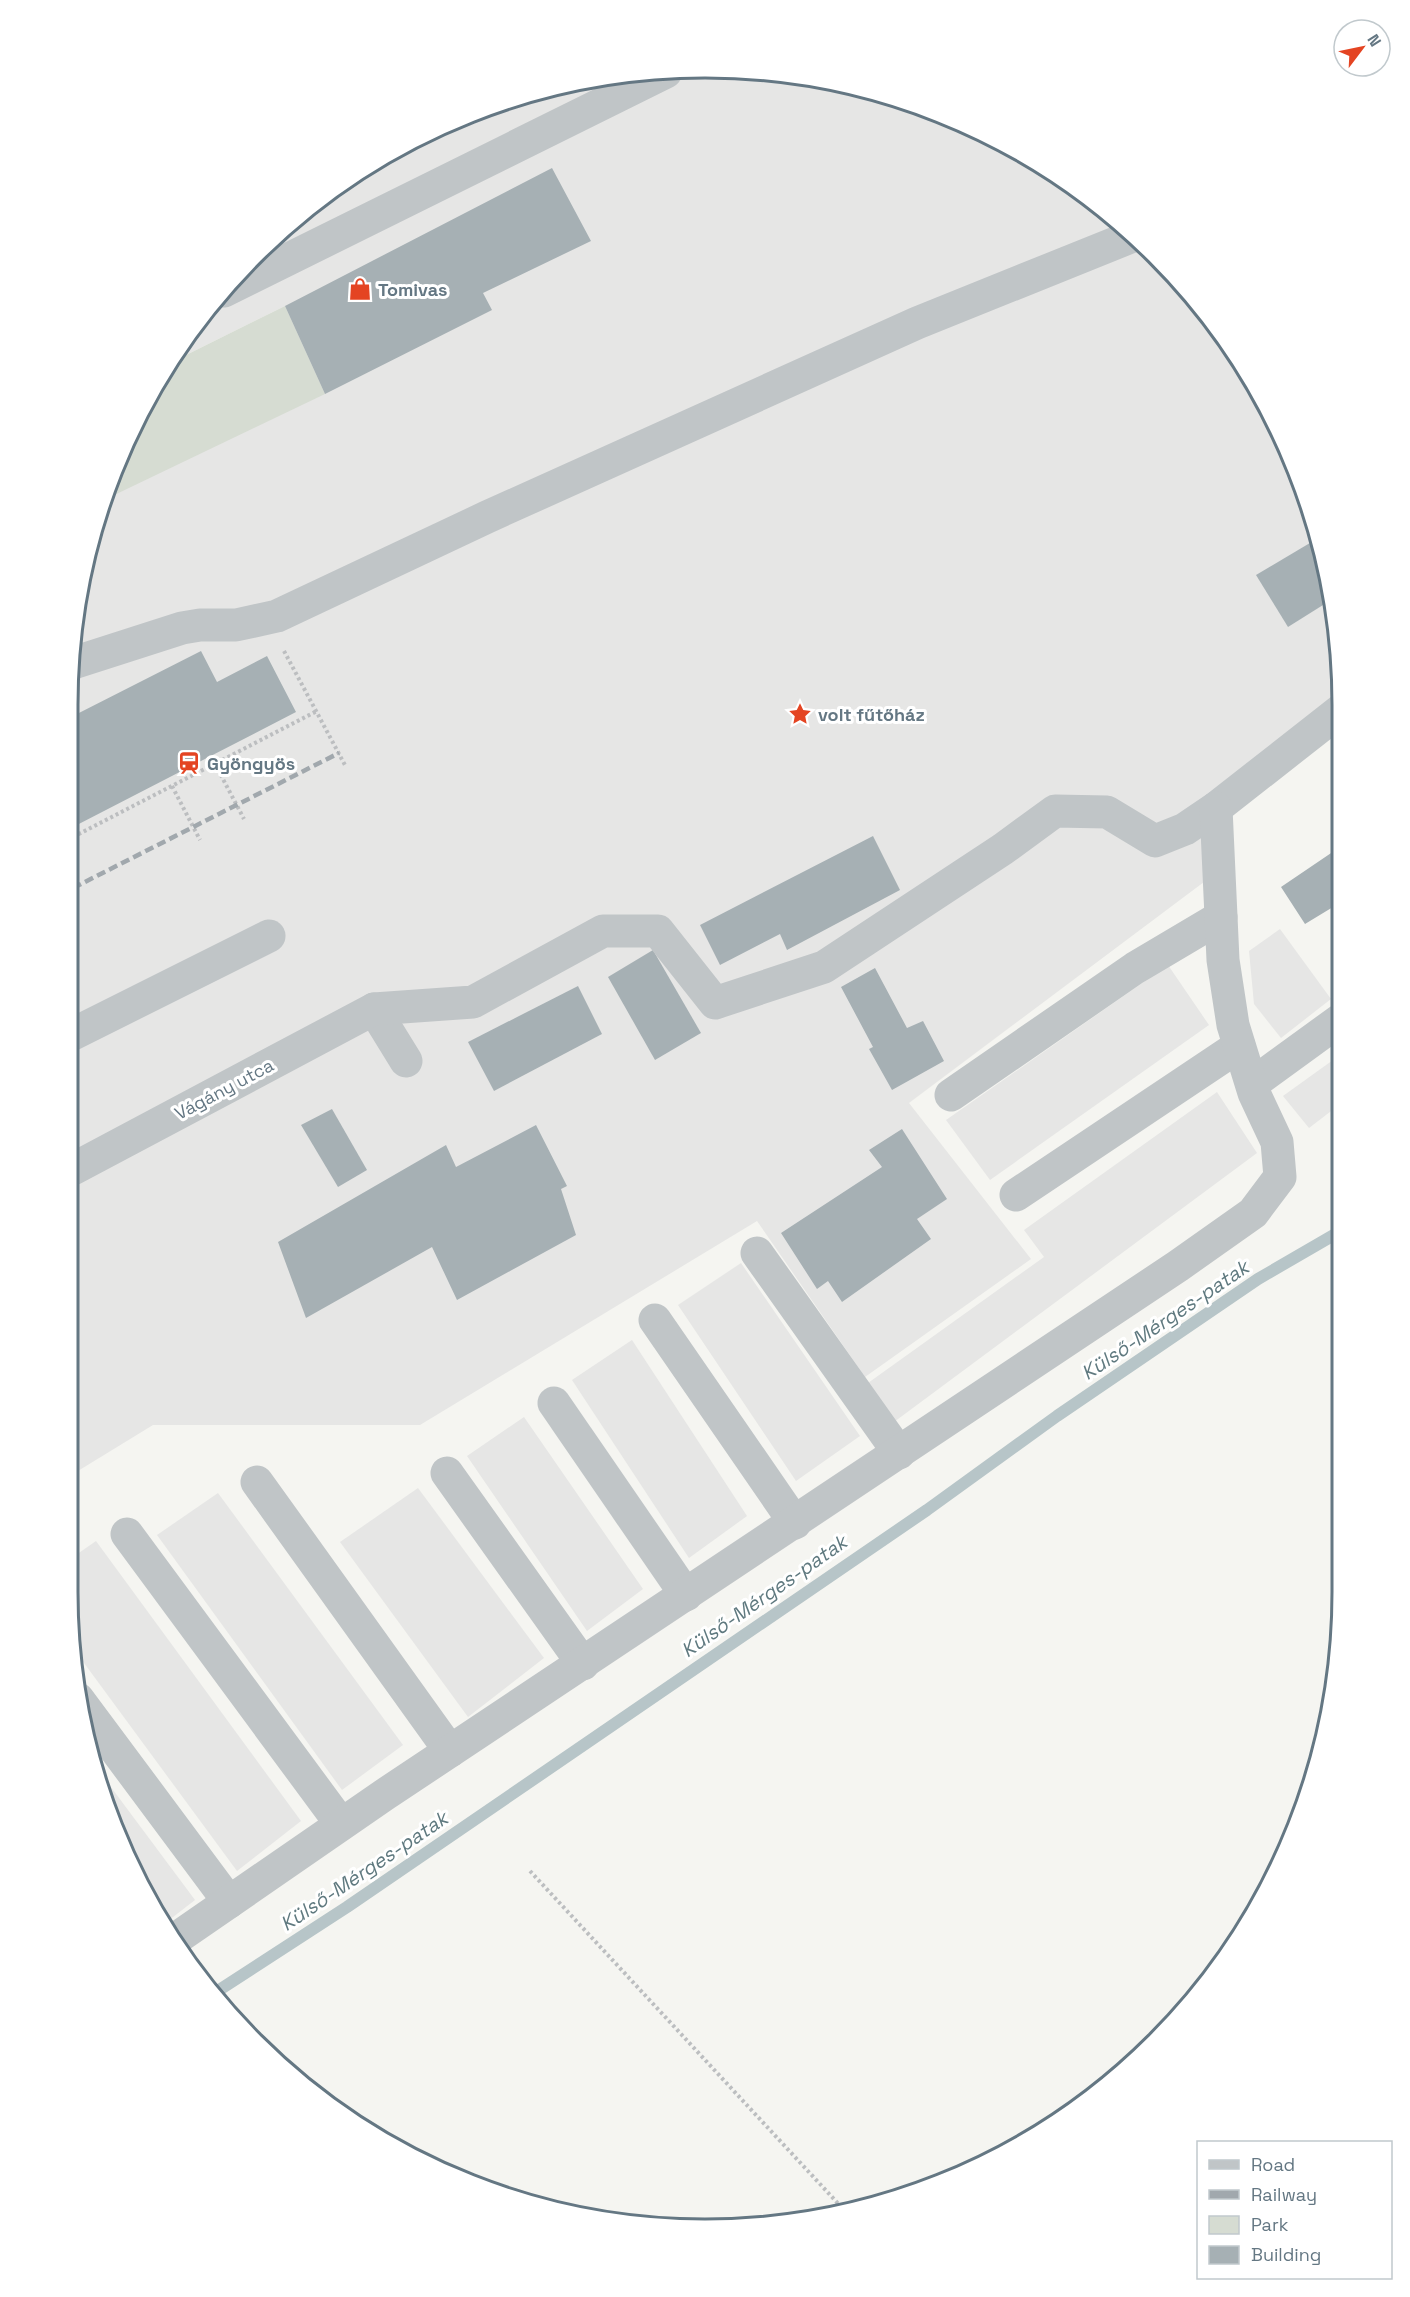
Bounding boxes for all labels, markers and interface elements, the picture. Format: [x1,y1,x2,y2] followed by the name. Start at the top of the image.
[1332,18,1392,78] north arrow
[1363,30,1386,50] text: N
[347,276,373,302] shop icon: Tomivas
[378,278,447,301] place label: Tomivas
[787,701,813,727] place icon: volt fűtőház
[818,703,925,726] place label: volt fűtőház
[176,750,202,776] station icon: Gyöngyös
[207,752,295,775] place label: Gyöngyös
[170,1053,278,1125] street label: Vágány utca
[1076,1253,1256,1386] water label: Külső-Mérges-patak
[676,1528,854,1663] water label: Külső-Mérges-patak
[275,1804,455,1937] water label: Külső-Mérges-patak
[1197,2141,1392,2279] legend
[1251,2153,1295,2176] text: Road
[1251,2183,1317,2206] text: Railway
[1251,2213,1289,2236] text: Park
[1251,2243,1321,2266] text: Building

